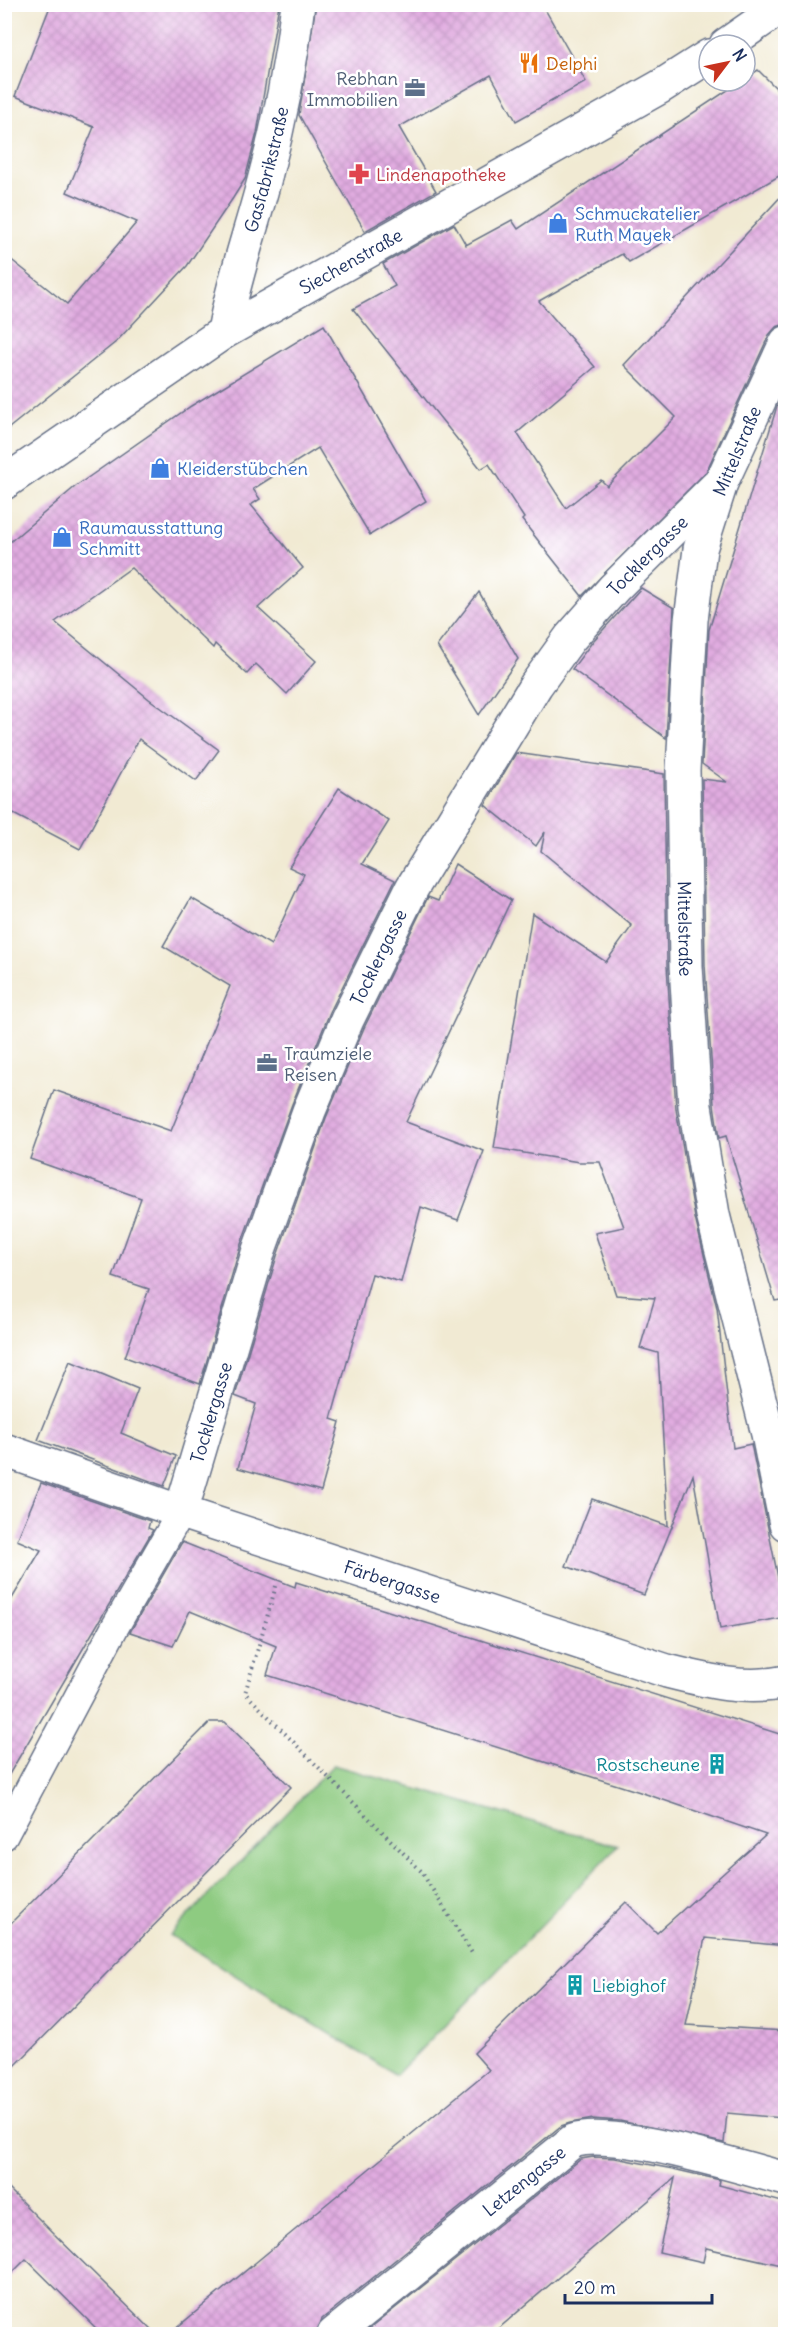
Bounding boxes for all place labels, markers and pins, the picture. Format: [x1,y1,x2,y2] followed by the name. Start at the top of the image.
[517,51,541,75] restaurant icon: Delphi
[546,52,597,75] place label: Delphi
[306,67,398,111] place label: Rebhan Immobilien
[403,76,427,100] office icon: Rebhan Immobilien
[347,162,371,186] pharmacy icon: Lindenapotheke
[376,163,506,186] place label: Lindenapotheke
[575,202,701,246] place label: Schmuckatelier Ruth Mayek
[546,211,570,235] shop icon: Schmuckatelier Ruth Mayek
[148,456,172,480] shop icon: Kleiderstübchen
[177,457,308,480] place label: Kleiderstübchen
[79,516,223,560] place label: Raumausstattung Schmitt
[50,525,74,549] shop icon: Raumausstattung Schmitt
[284,1042,372,1086] place label: Traumziele Reisen
[255,1051,279,1075] office icon: Traumziele Reisen
[705,1752,729,1776] building icon: Rostscheune
[596,1753,700,1776] place label: Rostscheune
[563,1973,587,1997] building icon: Liebighof
[592,1974,667,1997] place label: Liebighof

